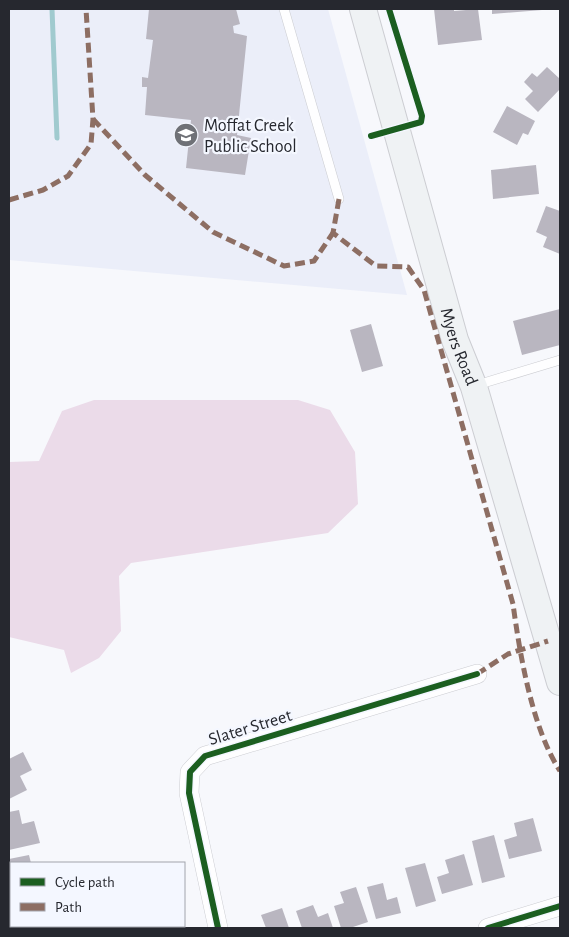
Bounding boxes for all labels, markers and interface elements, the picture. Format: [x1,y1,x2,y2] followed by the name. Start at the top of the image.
[204,117,297,156] place label: Moffat Creek Public School
[173,122,199,148] school or university icon: Moffat Creek Public School
[437,306,480,388] street label: Myers Road
[207,707,294,749] street label: Slater Street
[10,862,185,927] legend
[55,875,115,890] text: Cycle path
[55,900,82,915] text: Path

